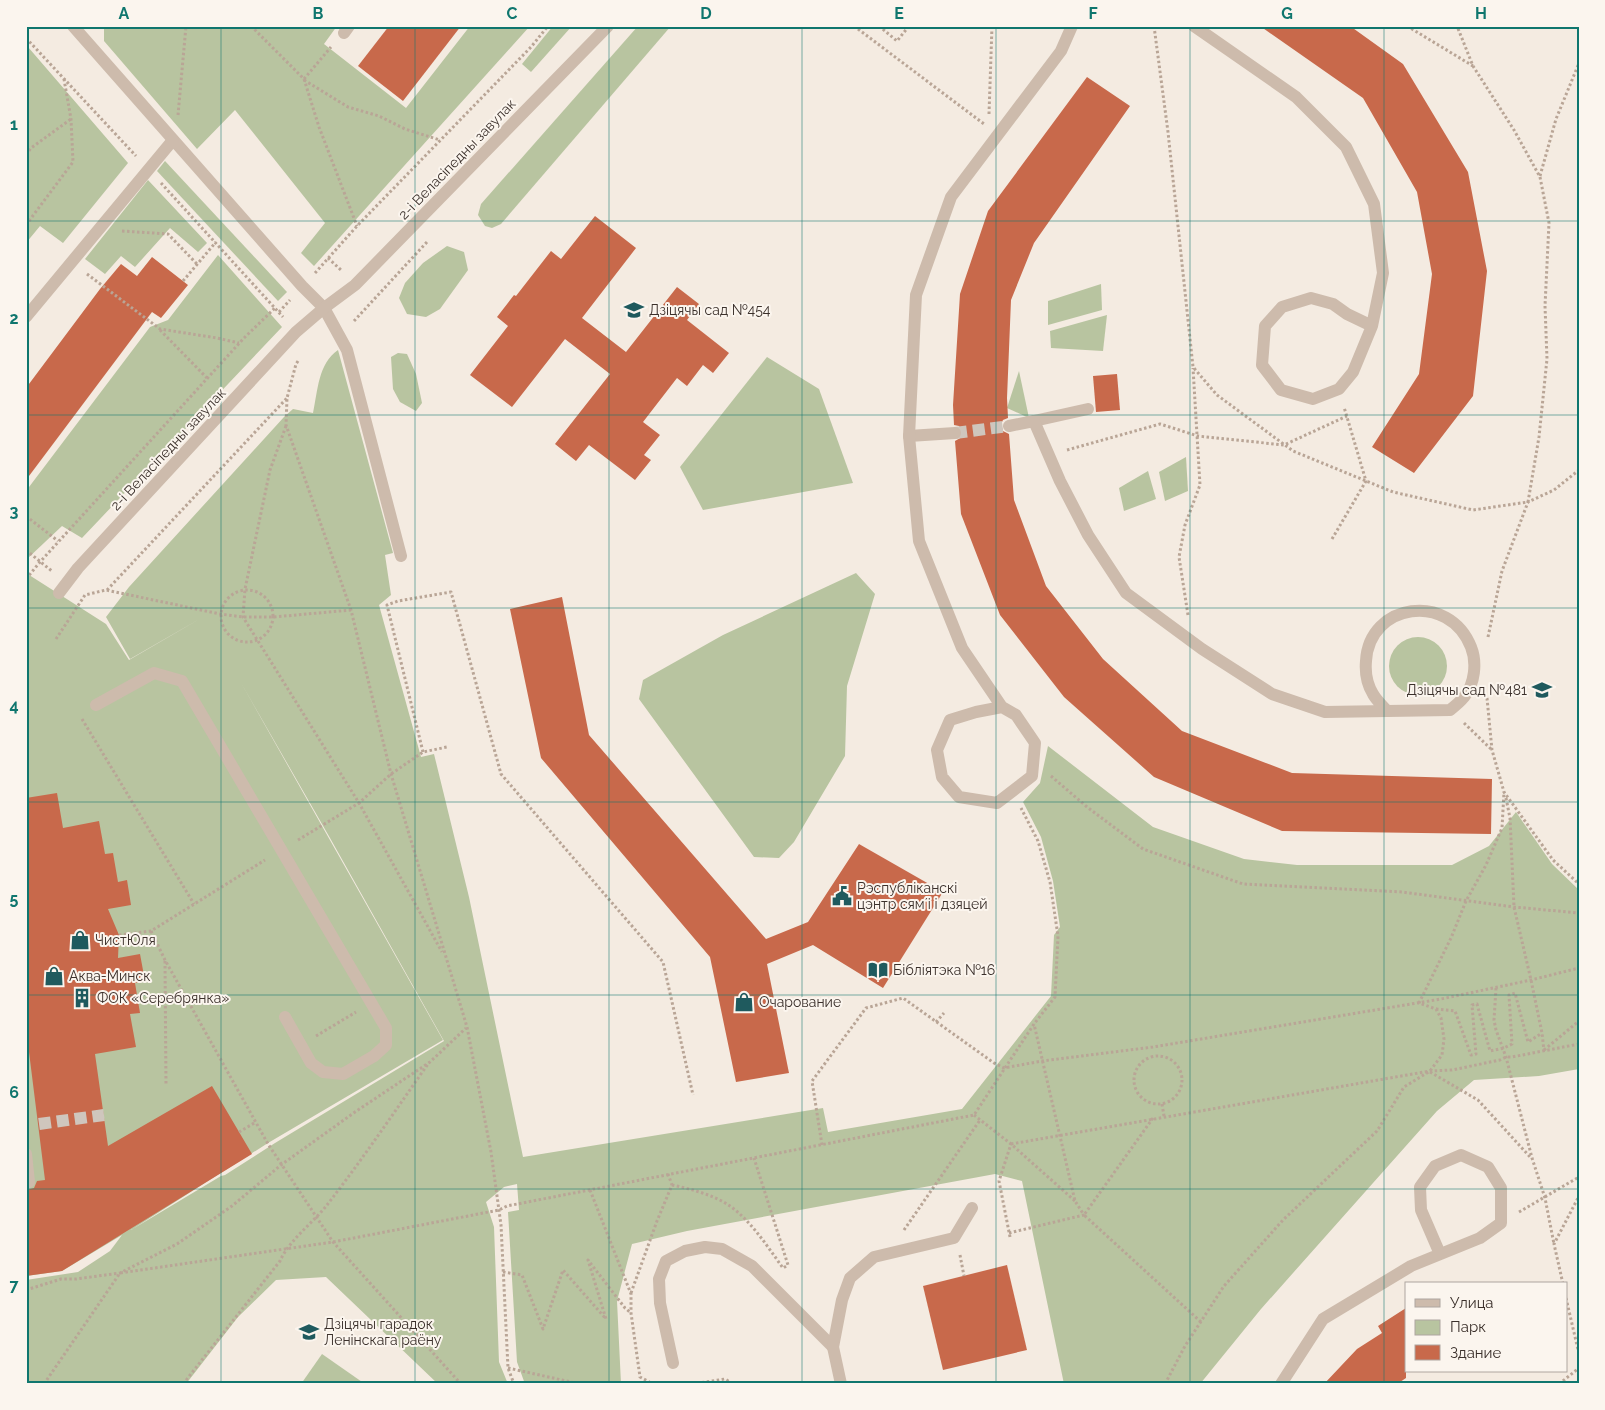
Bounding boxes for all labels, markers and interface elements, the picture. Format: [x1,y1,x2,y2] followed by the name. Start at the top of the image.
[119,4,130,23] text: A
[313,4,324,23] text: B
[507,4,518,23] text: C
[700,4,712,23] text: D
[894,4,904,23] text: E
[1088,4,1098,23] text: F
[1281,4,1293,23] text: G
[1475,4,1487,23] text: H
[395,95,519,223] street label: 2-і Веласіпедны завулак
[10,115,18,134] text: 1
[623,299,645,321] school or university icon: Дзіцячы сад №454
[649,302,771,318] place label: Дзіцячы сад №454
[9,309,19,328] text: 2
[107,385,229,513] street label: 2-і Веласіпедны завулак
[10,502,19,521] text: 3
[1531,679,1553,701] school or university icon: Дзіцячы сад №481
[1406,682,1527,698] place label: Дзіцячы сад №481
[9,696,19,715] text: 4
[857,880,987,912] place label: Рэспубліканскі цэнтр сямʼі і дзяцей
[831,885,853,907] public building icon: Рэспубліканскі цэнтр сямʼі і дзяцей
[10,889,19,908] text: 5
[69,929,91,951] shop icon: ЧистЮля
[95,932,156,948] place label: ЧистЮля
[867,959,889,981] library icon: Бібліятэка №16
[893,962,995,978] place label: Бібліятэка №16
[43,965,65,987] shop icon: Аква-Минск
[69,968,151,984] place label: Аква-Минск
[71,987,93,1009] building icon: ФОК «Серебрянка»
[97,990,229,1006] place label: ФОК «Серебрянка»
[733,991,755,1013] shop icon: Очарование
[759,994,841,1010] place label: Очарование
[9,1083,19,1102] text: 6
[10,1276,19,1295] text: 7
[1405,1282,1568,1372] legend
[1450,1294,1494,1312] text: Улица
[324,1316,442,1348] place label: Дзіцячы гарадок Ленінскага раёну
[1450,1318,1486,1336] text: Парк
[298,1321,320,1343] school or university icon: Дзіцячы гарадок Ленінскага раёну
[1450,1344,1502,1362] text: Здание

